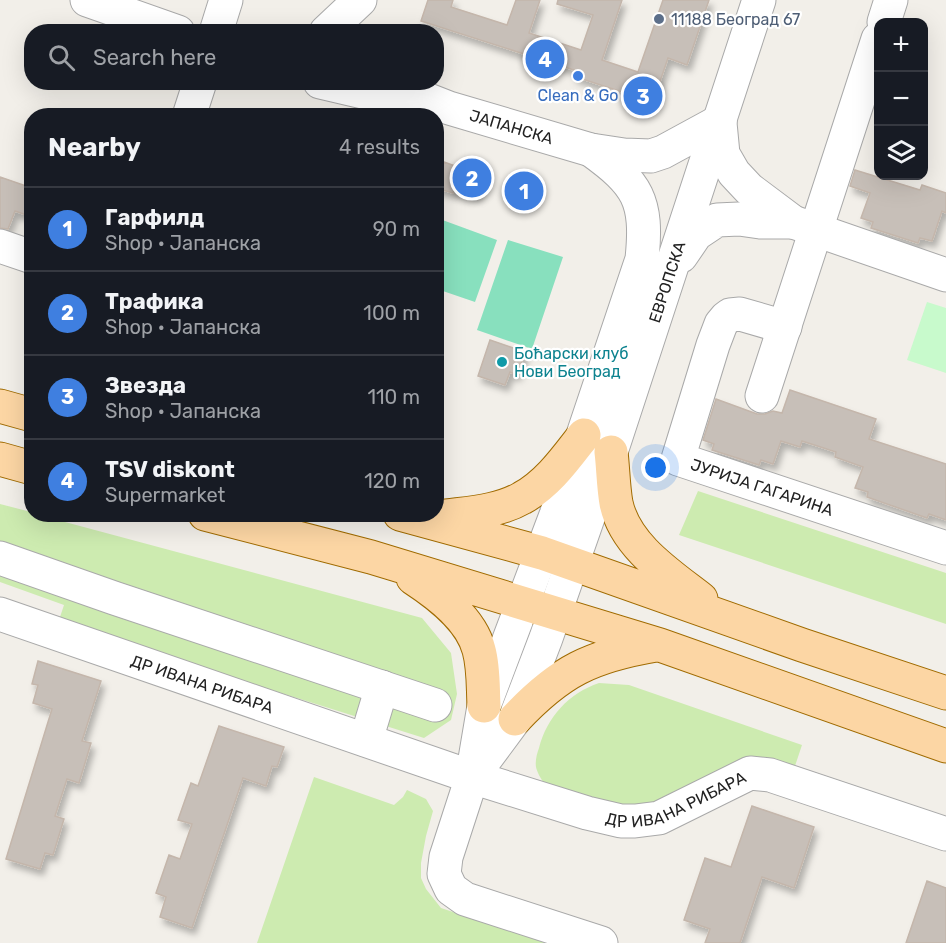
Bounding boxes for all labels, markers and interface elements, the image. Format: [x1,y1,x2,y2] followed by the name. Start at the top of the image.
[671,10,800,29] place label: 11188 Београд 67
[652,12,666,26] marker: 11188 Београд 67
[874,18,928,180] map controls
[874,18,928,72] button: +
[24,24,444,90] search box
[526,36,564,82] pin: 4
[45,41,78,74] icon: search
[93,44,216,71] text: Search here
[571,69,585,83] marker: Clean & Go
[874,72,928,126] button: −
[624,74,662,118] pin: 3
[537,86,619,105] place label: Clean & Go
[467,106,556,148] street label: ЈАПАНСКА
[874,126,928,180] button: layers
[48,132,141,163] text: Nearby
[339,135,420,159] text: 4 results
[452,156,492,201] pin: 2
[504,168,544,213] pin: 1
[105,204,204,231] text: Гарфилд
[63,217,72,241] text: 1
[373,217,420,241] text: 90 m
[105,231,261,255] text: Shop · Јапанска
[645,239,689,325] street label: ЕВРОПСКА
[105,288,204,315] text: Трафика
[61,301,74,325] text: 2
[363,301,420,325] text: 100 m
[105,315,261,339] text: Shop · Јапанска
[514,344,629,381] place label: Боћарски клуб Нови Београд
[495,355,509,369] marker: Боћарски клуб Нови Београд
[105,372,186,399] text: Звезда
[61,385,74,409] text: 3
[368,385,420,409] text: 110 m
[105,399,261,423] text: Shop · Јапанска
[641,453,670,482] your location
[688,455,836,520] street label: ЈУРИЈА ГАГАРИНА
[105,456,235,483] text: TSV diskont
[61,469,74,493] text: 4
[364,469,420,493] text: 120 m
[105,483,225,507] text: Supermarket
[129,651,276,718] street label: ДР ИВАНА РИБАРА
[604,767,749,831] street label: ДР ИВАНА РИБАРА

